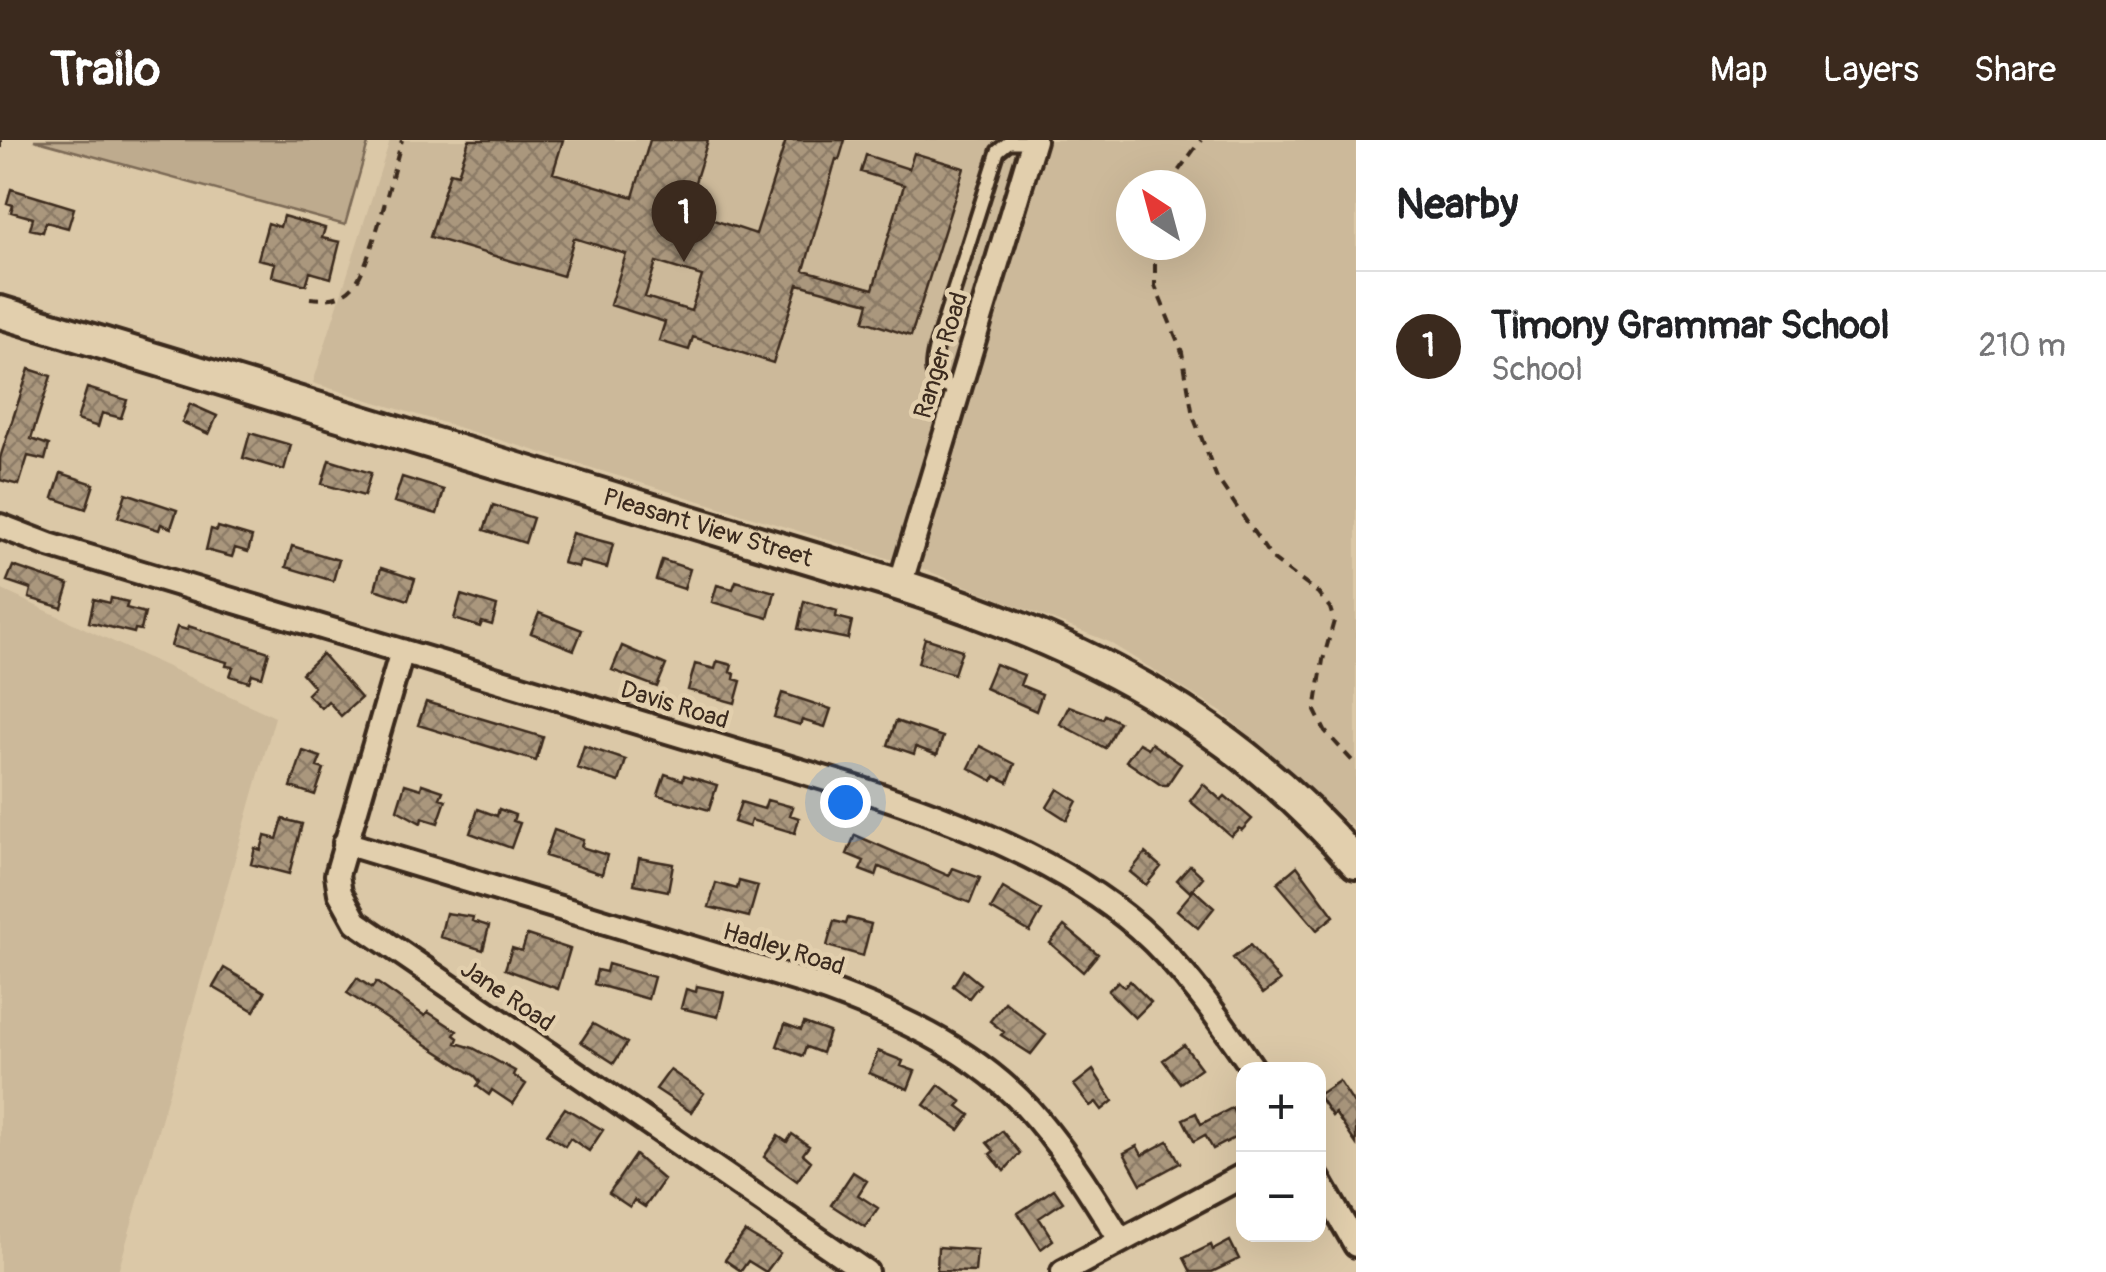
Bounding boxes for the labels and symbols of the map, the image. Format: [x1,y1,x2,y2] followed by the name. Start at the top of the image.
[1116,170,1206,260] north arrow
[652,179,716,262] pin: 1
[908,288,975,422] street label: Ranger Road
[599,482,817,575] street label: Pleasant View Street
[617,674,732,737] street label: Davis Road
[820,777,871,828] your location
[719,916,848,983] street label: Hadley Road
[454,954,560,1039] street label: Jane Road

